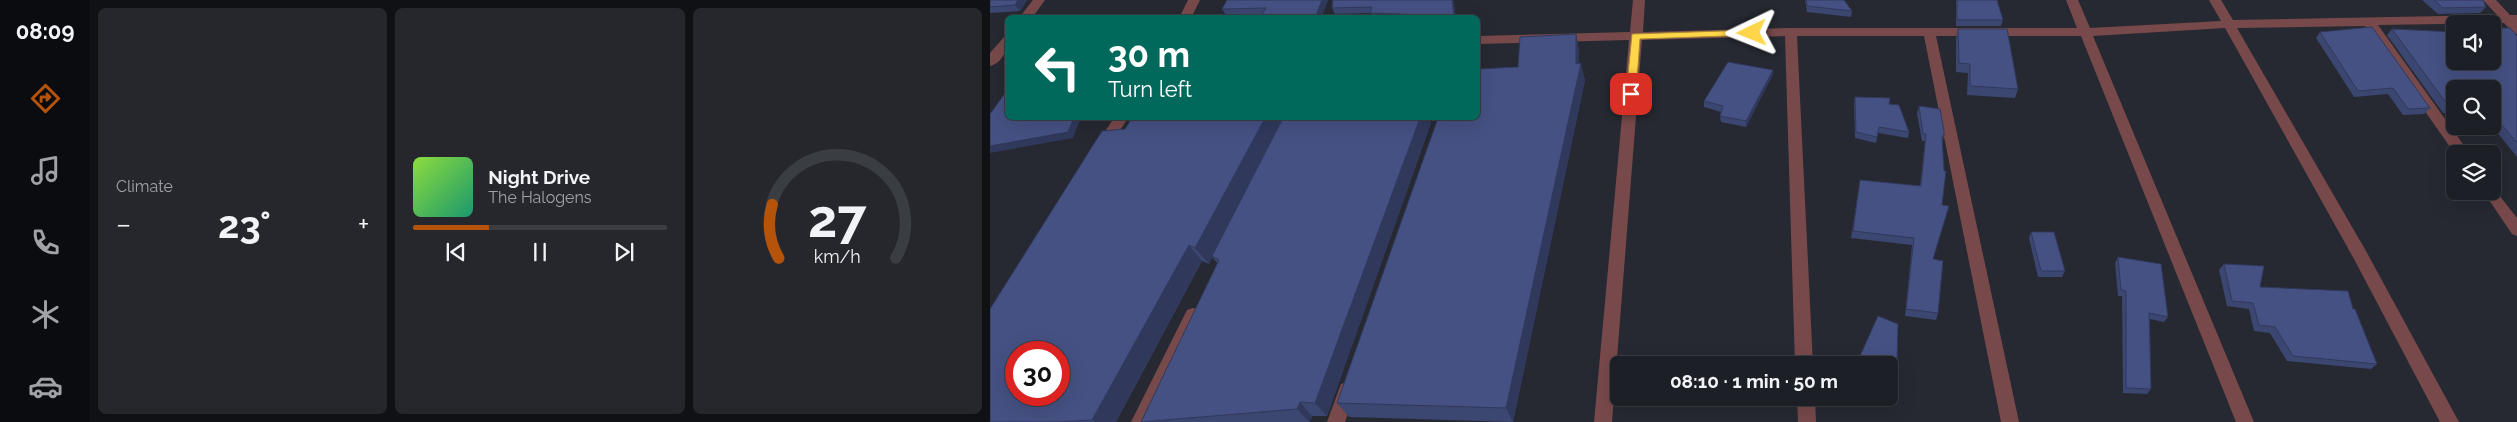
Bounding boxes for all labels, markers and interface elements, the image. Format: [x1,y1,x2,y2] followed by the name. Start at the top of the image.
[1725,6,1777,58] position arrow
[2446,15,2501,200] map controls
[2446,15,2501,70] button: sound
[16,18,74,44] text: 08:09
[1108,34,1190,75] text: 30 m
[1025,35,1090,100] icon: left
[1610,73,1652,115] pin
[1108,76,1192,102] text: Turn left
[1617,80,1645,108] icon: arrive
[2446,80,2501,135] button: search
[28,81,63,116] icon: directions
[2446,145,2501,200] button: layers
[28,153,63,188] icon: music
[488,166,590,188] text: Night Drive
[116,177,173,196] text: Climate
[488,188,592,207] text: The Halogens
[808,188,867,249] text: 27
[218,202,271,247] text: 23°
[116,208,131,241] text: −
[358,208,369,241] text: +
[28,225,63,260] icon: phone
[442,238,470,266] icon: previous
[526,238,554,266] icon: pause
[610,238,638,266] icon: next
[814,246,861,267] text: km/h
[28,297,63,332] icon: climate
[1005,341,1070,406] speed limit sign: 30
[28,369,63,404] icon: car
[1670,370,1838,392] text: 08:10 · 1 min · 50 m

